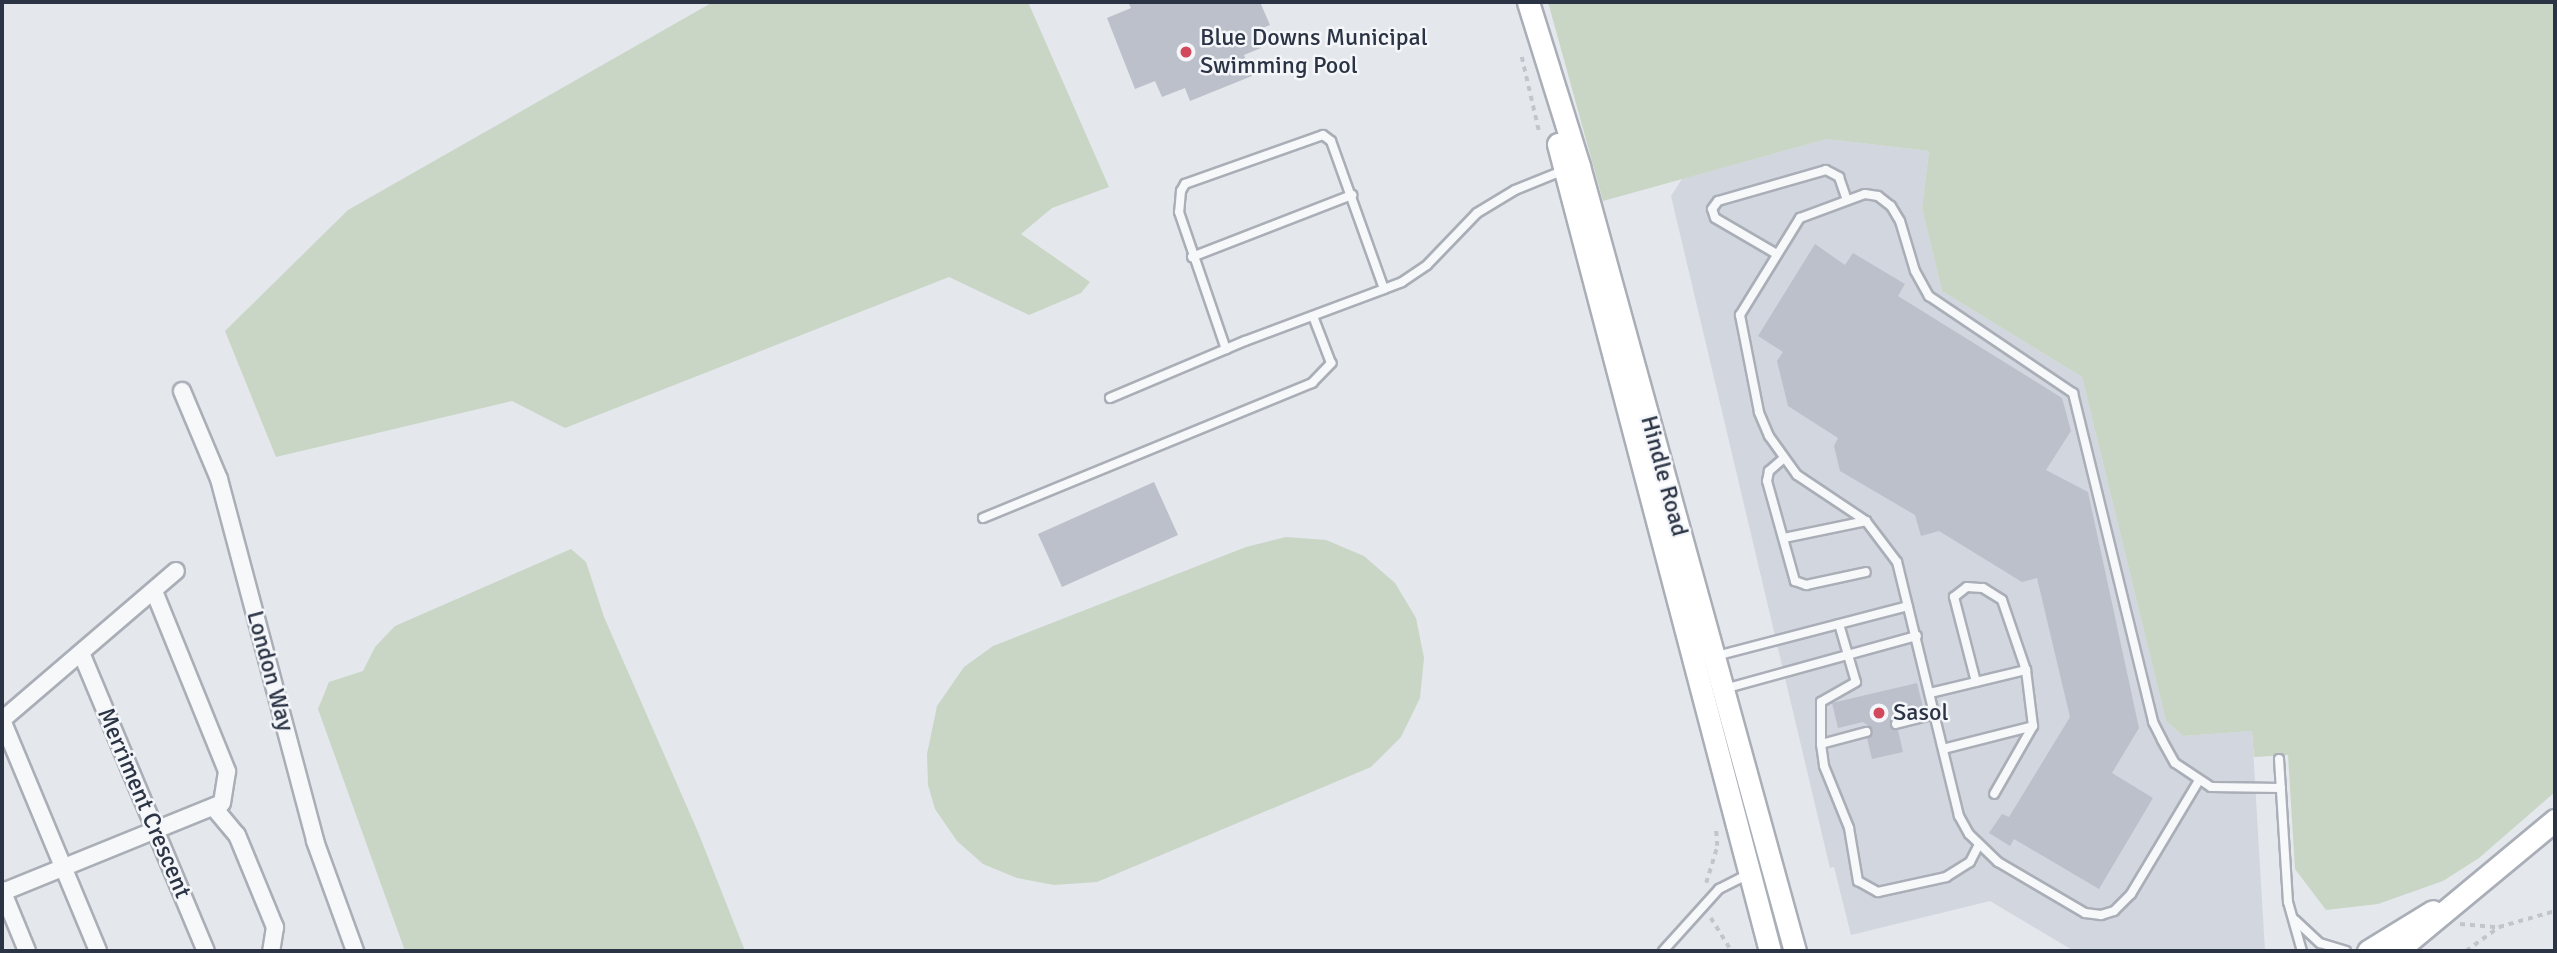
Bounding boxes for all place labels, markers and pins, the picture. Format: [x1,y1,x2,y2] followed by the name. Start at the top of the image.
[1200,24,1428,80] place label: Blue Downs Municipal Swimming Pool
[1178,44,1194,60] marker: Blue Downs Municipal Swimming Pool
[1893,699,1949,727] place label: Sasol
[1871,705,1887,721] marker: Sasol

